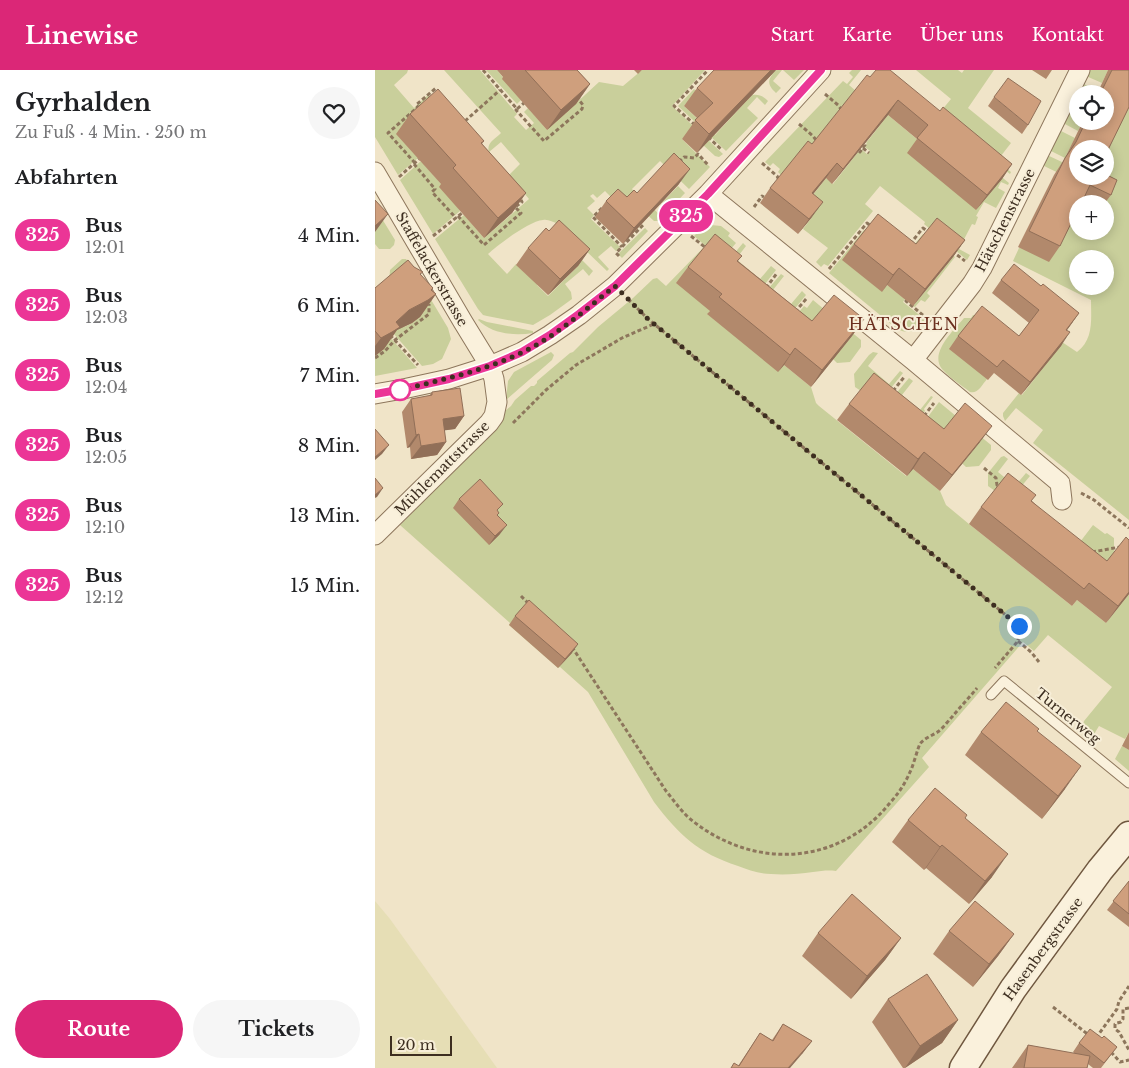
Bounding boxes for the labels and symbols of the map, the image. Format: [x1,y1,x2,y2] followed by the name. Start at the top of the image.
[971,165,1039,275] street label: Hätschenstrasse
[657,200,715,232] line badge: 325
[392,208,472,330] street label: Staffelackerstrasse
[849,314,959,334] district label: HÄTSCHEN
[389,379,411,401] unlabelled marker
[391,417,493,519] street label: Mühlemattstrasse
[1007,614,1032,639] your location
[1032,684,1105,748] street label: Turnerweg
[999,894,1087,1004] street label: Hasenbergstrasse
[390,1033,453,1056] scale bar

